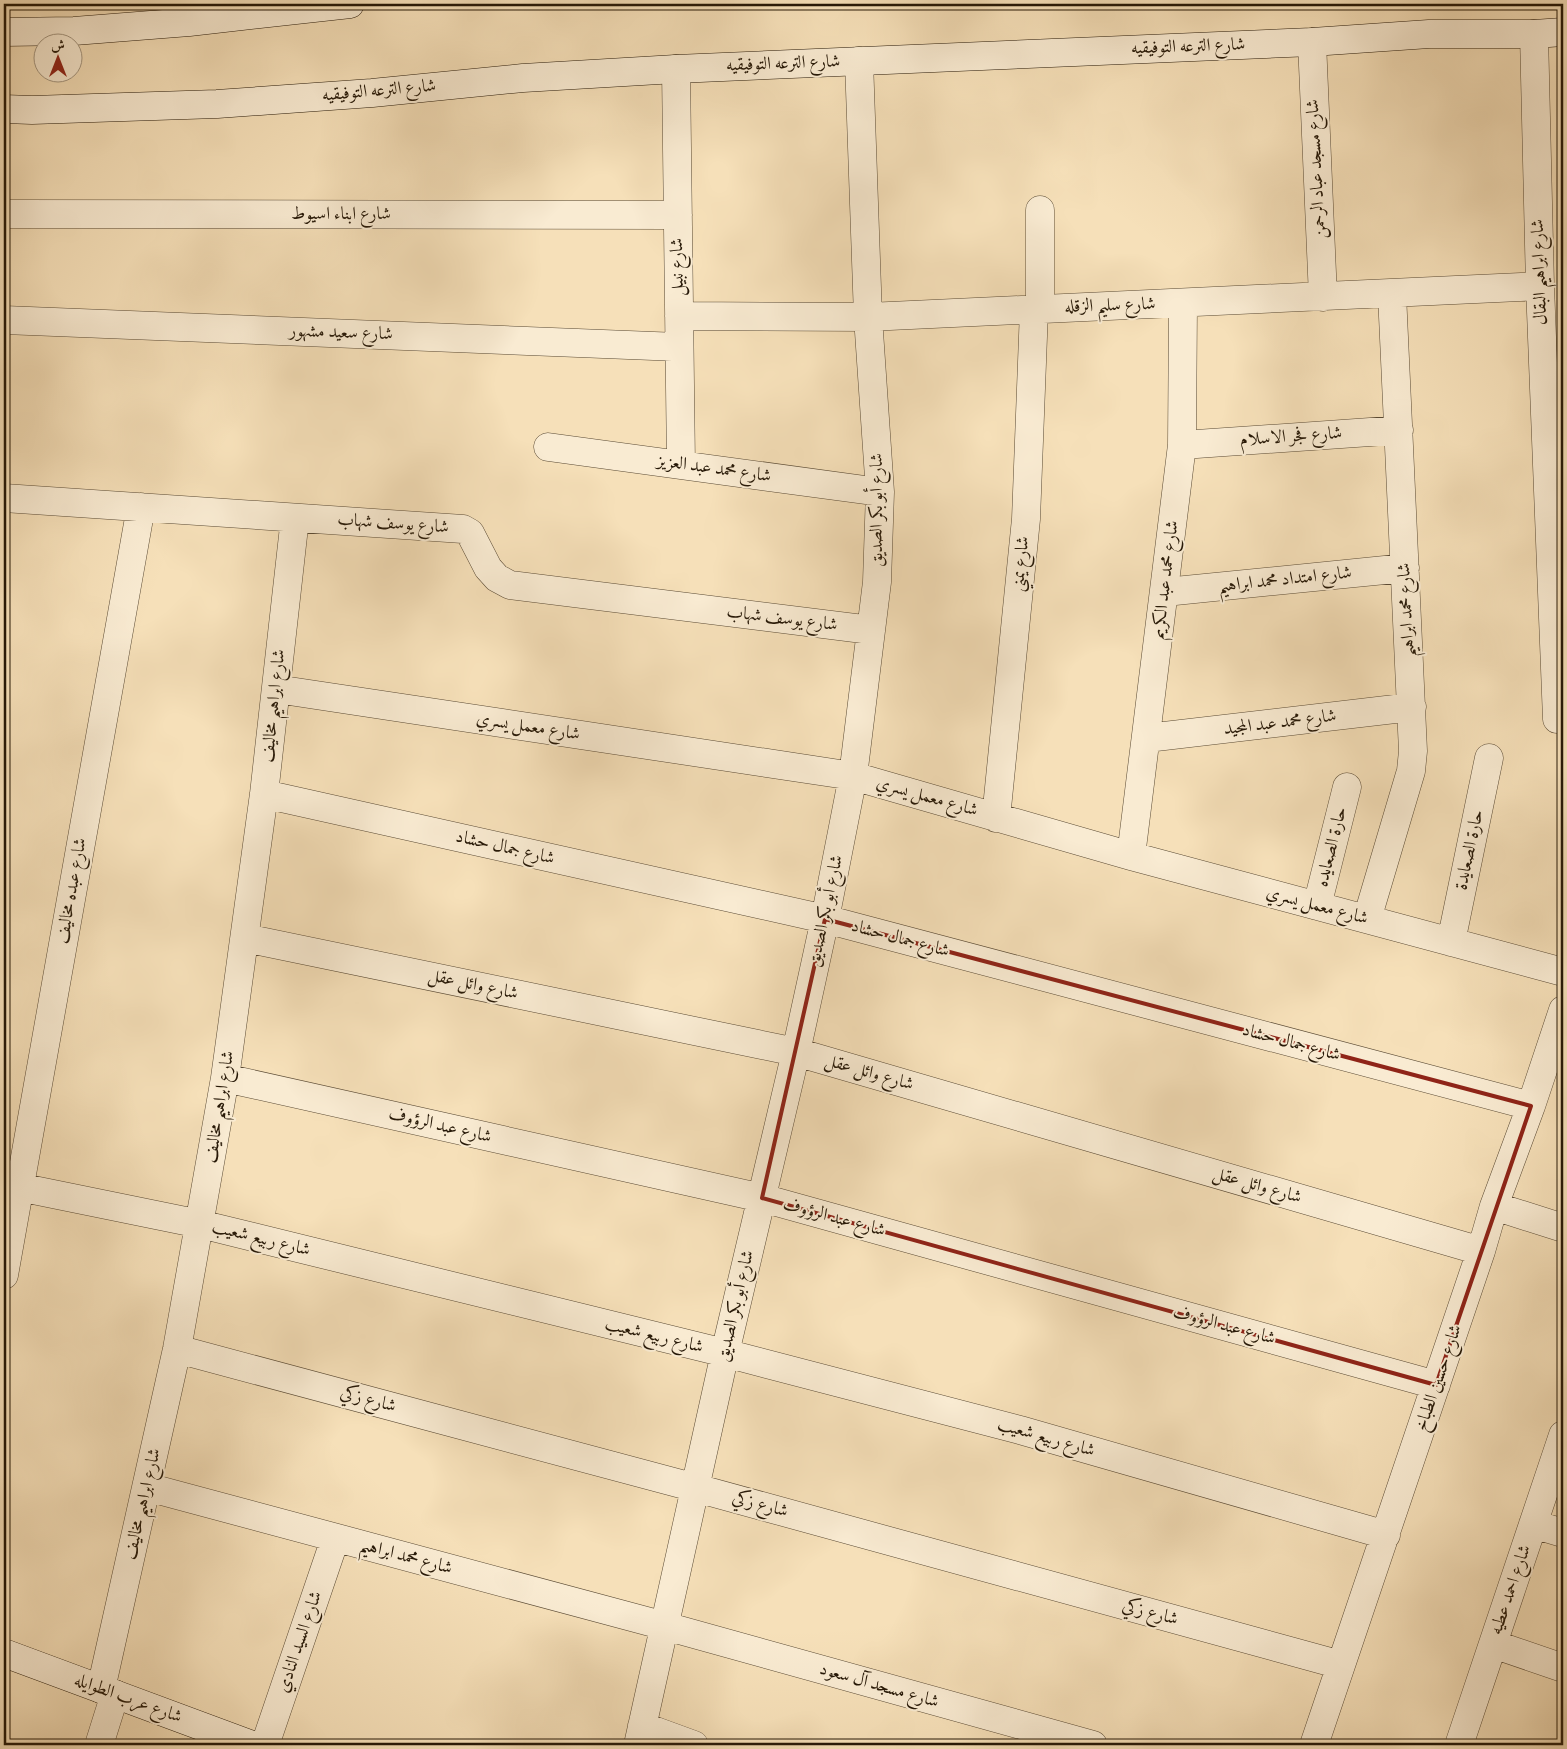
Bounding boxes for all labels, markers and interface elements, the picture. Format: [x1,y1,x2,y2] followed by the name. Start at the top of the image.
[32,32,82,82] north arrow
[1130,33,1246,62] street label: شارع الترعه التوفيقيه
[51,37,65,56] text: ش
[725,50,841,79] street label: شارع الترعه التوفيقيه
[321,74,437,109] street label: شارع الترعه التوفيقيه
[1301,98,1334,239] street label: شارع مسجد عباد الرحمن
[291,202,391,228] street label: شارع ابناء اسيوط
[1526,218,1558,326] street label: شارع ابراهيم البقال
[665,238,692,296] street label: شارع نبيل
[1064,292,1156,324] street label: شارع سليم الزقله
[287,319,393,348] street label: شارع سعيد مشهور
[1239,421,1343,455] street label: شارع فجر الاسلام
[653,448,773,490] street label: شارع محمد عبد العزيز
[863,453,891,567] street label: شارع أبو بكر الصديق
[336,508,450,541] street label: شارع يوسف شهاب
[1146,519,1188,641] street label: شارع محمد عبد الكريم
[1006,535,1039,593] street label: شارع يمني
[1217,561,1353,603] street label: شارع امتداد محمد ابراهيم
[1392,562,1426,658] street label: شارع محمد ابراهيم
[725,600,839,639] street label: شارع يوسف شهاب
[256,648,296,764] street label: شارع ابراهيم مخاليف
[1222,704,1338,743] street label: شارع محمد عبد المجيد
[474,706,582,749] street label: شارع معمل يسري
[873,771,981,824] street label: شارع معمل يسري
[1310,804,1354,890] street label: حارة الصعايده
[1449,808,1491,892] street label: حارة الصعايدة
[453,824,557,872] street label: شارع جمال حشاد
[50,836,95,946] street label: شارع عبده مخاليف
[800,852,851,970] street label: شارع أبو بكر الصديق
[1263,880,1371,933] street label: شارع معمل يسري
[848,914,952,965] street label: شارع جمال حشاد
[425,963,520,1008] street label: شارع وائل عقل
[1239,1018,1343,1069] street label: شارع جمال حشاد
[821,1048,916,1099] street label: شارع وائل عقل
[199,1049,245,1166] street label: شارع ابراهيم مخاليف
[386,1102,494,1151] street label: شارع عبد الرؤوف
[1209,1161,1304,1212] street label: شارع وائل عقل
[780,1192,888,1245] street label: شارع عبد الرؤوف
[209,1215,313,1265] street label: شارع ربيع شعيب
[709,1247,762,1365] street label: شارع أبو بكر الصديق
[1170,1300,1278,1353] street label: شارع عبد الرؤوف
[602,1312,706,1362] street label: شارع ربيع شعيب
[1409,1321,1471,1435] street label: شارع حسين الطباخ
[337,1380,399,1420] street label: شارع زكي
[994,1412,1098,1466] street label: شارع ربيع شعيب
[118,1446,172,1563] street label: شارع ابراهيم مخاليف
[729,1485,791,1525] street label: شارع زكي
[356,1533,455,1585] street label: شارع محمد ابراهيم
[1484,1542,1539,1639] street label: شارع احمد عطيه
[271,1588,330,1697] street label: شارع السيد النادي
[1119,1593,1181,1633] street label: شارع زكي
[816,1657,942,1716] street label: شارع مسجد آل سعود
[70,1668,186,1731] street label: شارع عرب الطوايله

